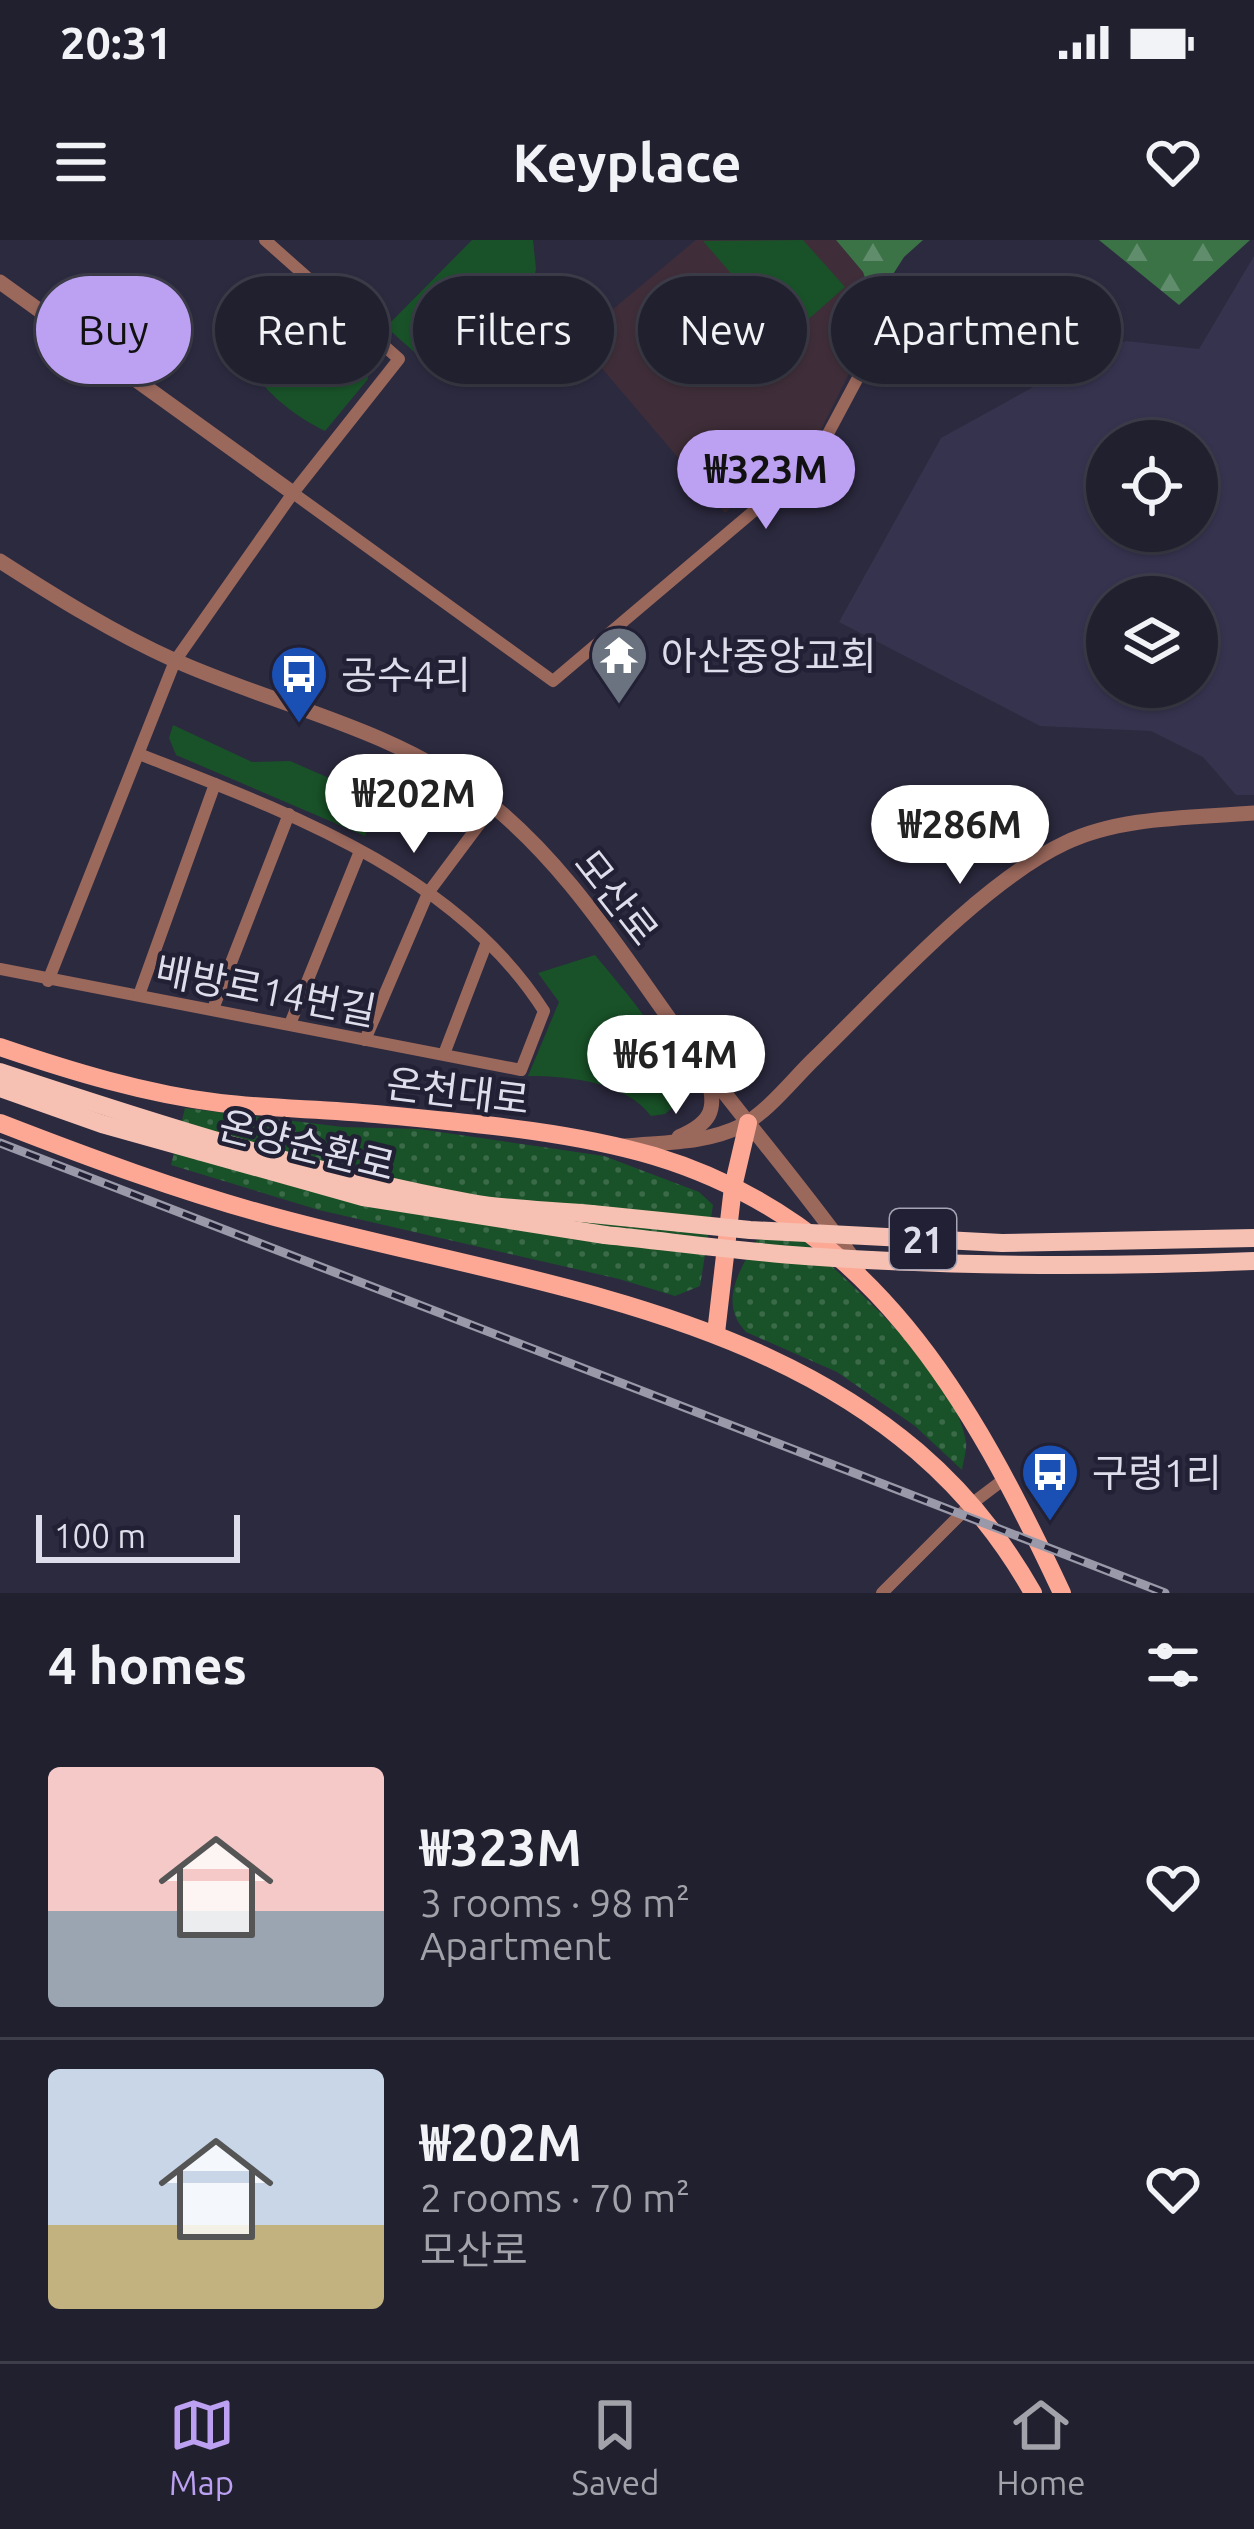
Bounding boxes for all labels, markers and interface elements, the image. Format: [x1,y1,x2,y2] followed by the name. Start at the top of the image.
[60,17,173,68] text: 20:31
[48,129,114,195] icon: menu
[1140,129,1206,195] icon: heart
[512,132,742,192] text: Keyplace
[36,276,191,384] chip: Buy
[215,276,389,384] chip: Rent
[413,276,614,384] chip: Filters
[638,276,807,384] chip: New
[831,276,1121,384] chip: Apartment
[1086,420,1218,708] map controls
[1086,420,1218,552] button: locate
[682,430,850,532] pin: ₩323M
[704,447,828,490] text: ₩323M
[1086,576,1218,708] button: layers
[588,624,650,706] temple icon: 아산중앙교회
[661,634,876,677] place label: 아산중앙교회
[268,643,330,725] bus stop icon: 공수4리
[341,653,471,696] place label: 공수4리
[330,754,498,856] pin: ₩202M
[352,771,476,814] text: ₩202M
[876,785,1044,887] pin: ₩286M
[898,802,1022,845] text: ₩286M
[567,841,667,953] street label: 모산로
[152,948,380,1032] street label: 배방로14번길
[592,1015,760,1117] pin: ₩614M
[614,1032,738,1075] text: ₩614M
[384,1061,532,1121] street label: 온천대로
[215,1102,399,1188] street label: 온양순환로
[890,1209,956,1269] road number: 21
[1019,1441,1081,1523] bus stop icon: 구령1리
[1092,1451,1222,1494] place label: 구령1리
[36,1509,240,1562] scale bar
[54,1517,146,1554] text: 100 m
[1140,1632,1206,1698] icon: filters
[48,1636,247,1694] text: 4 homes
[144,1815,288,1959] icon: home
[420,1818,582,1876] text: ₩323M
[1140,1854,1206,1920] icon: heart
[420,1881,690,1924] text: 3 rooms · 98 m²
[420,1924,611,1967] text: Apartment
[420,2113,582,2171] text: ₩202M
[144,2117,288,2261] icon: home
[1140,2156,1206,2222] icon: heart
[420,2176,690,2219] text: 2 rooms · 70 m²
[420,2228,528,2271] text: 모산로
[169,2392,235,2501] tab: Map
[572,2392,659,2501] tab: Saved
[996,2392,1085,2501] tab: Home

